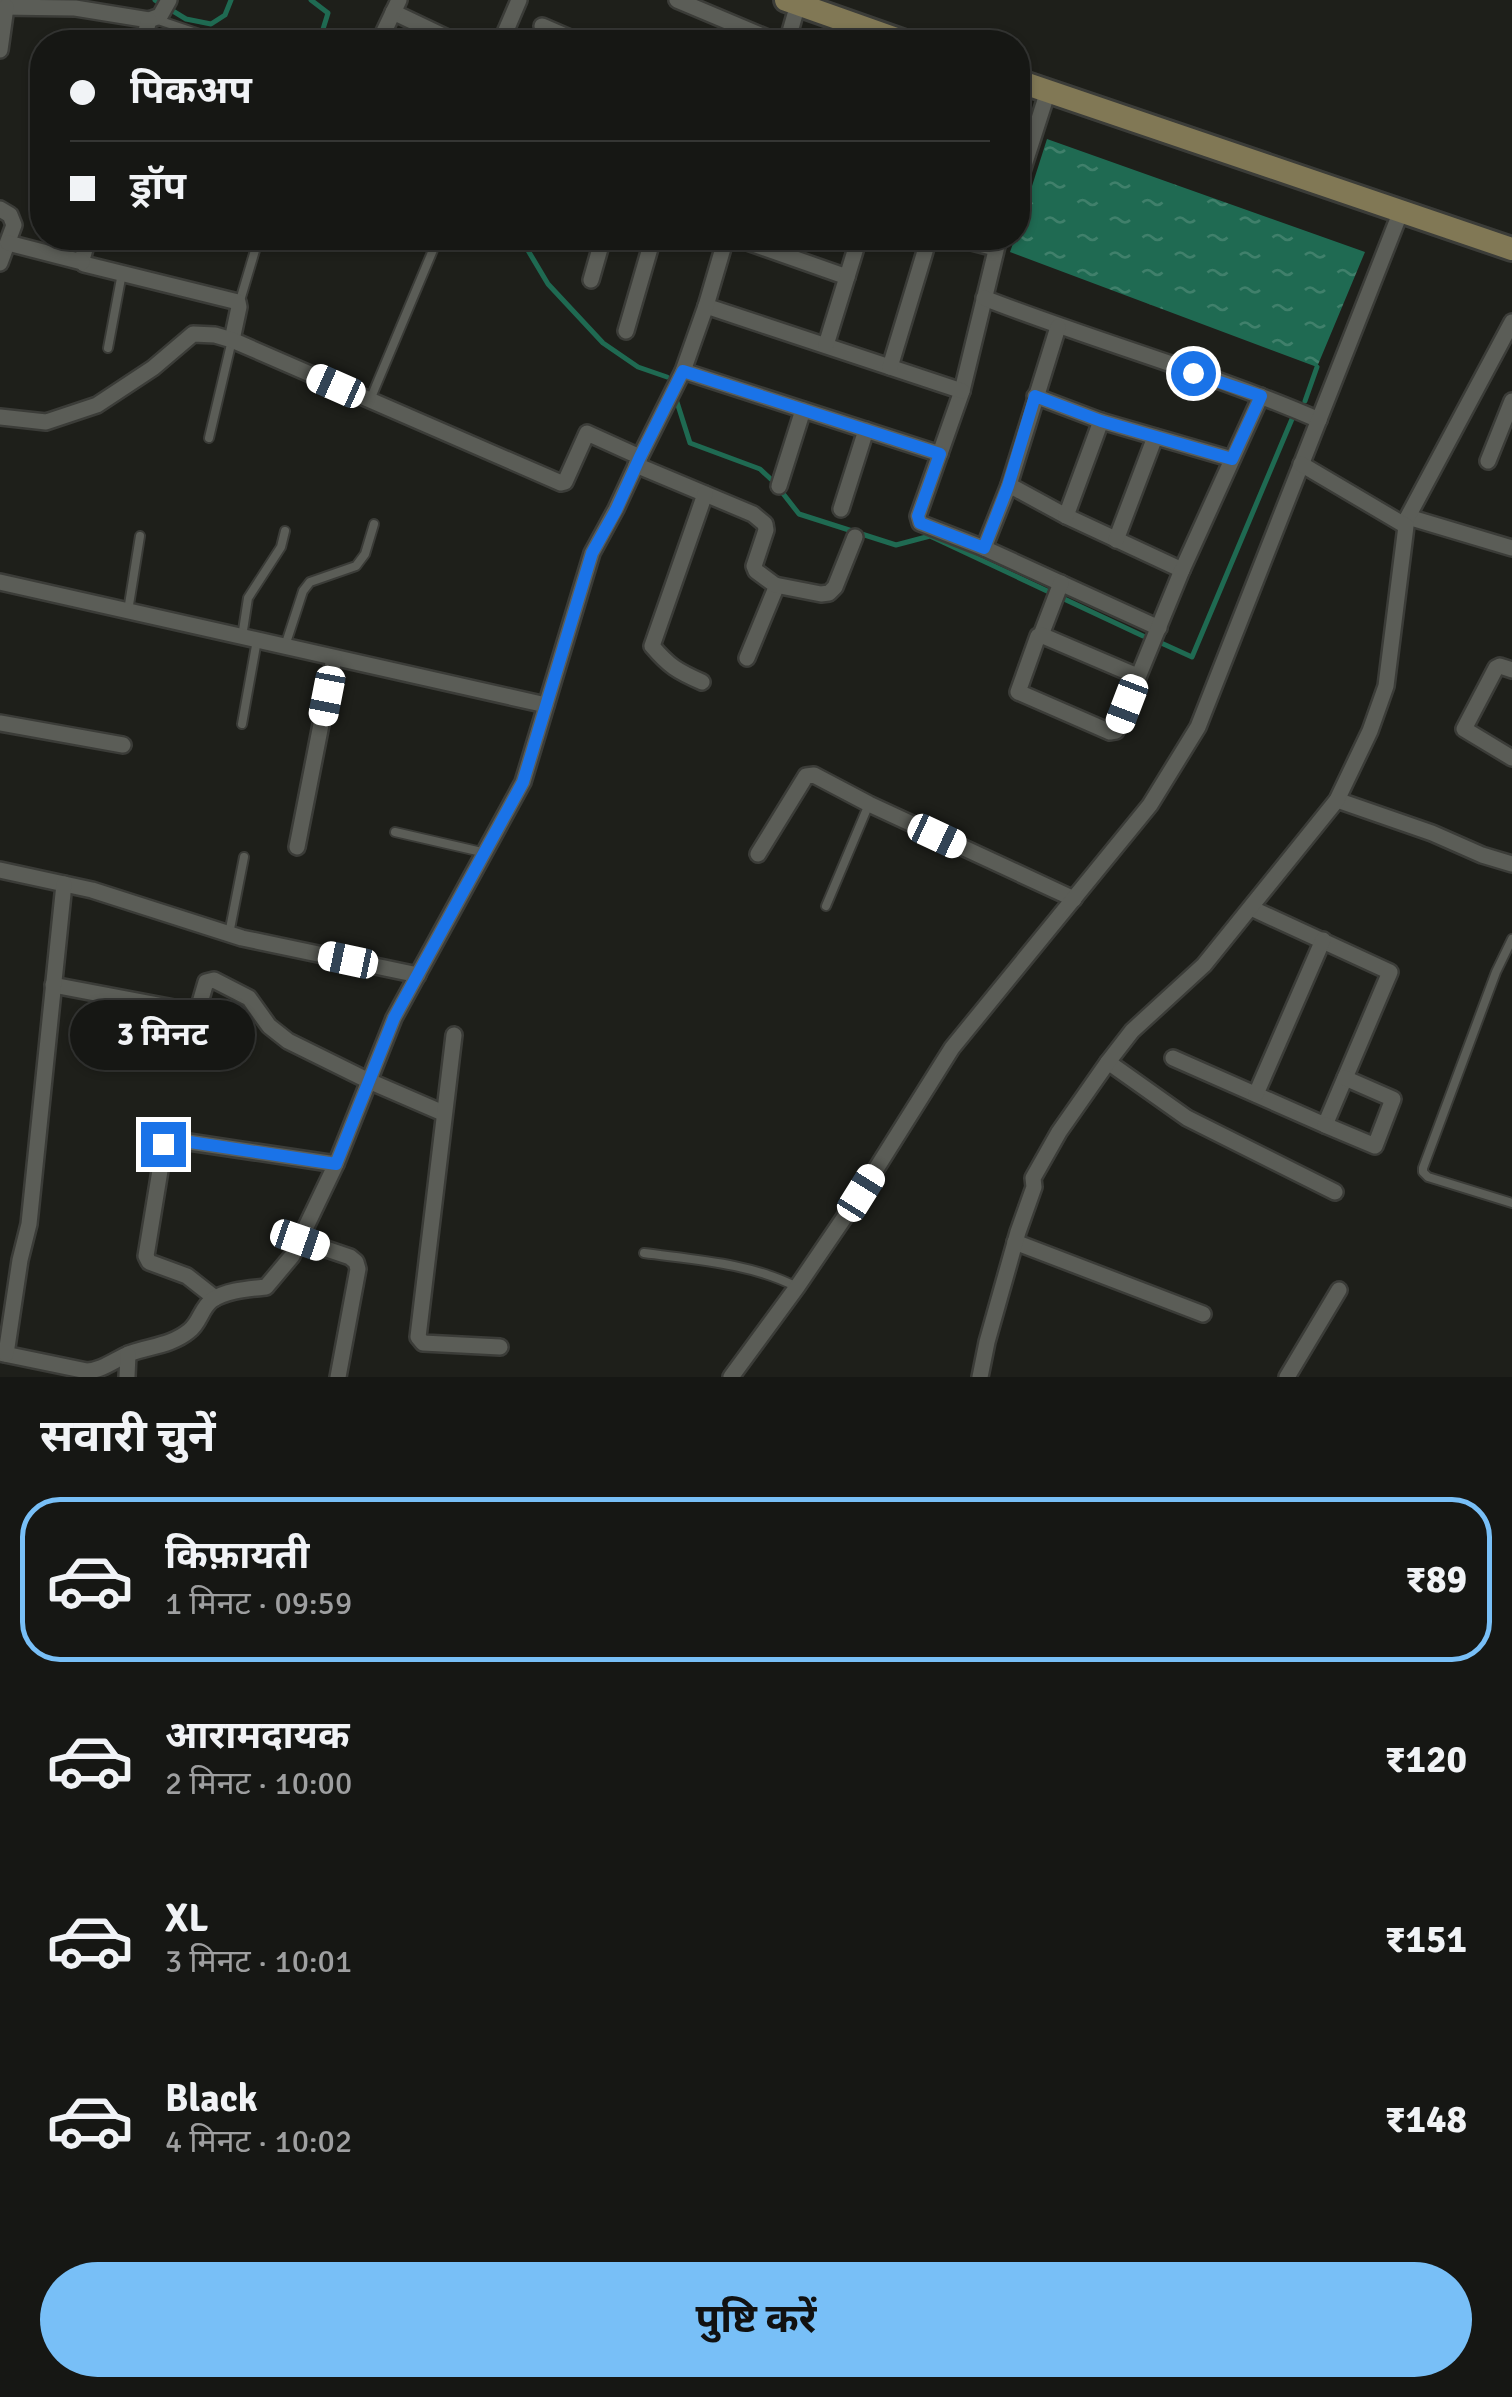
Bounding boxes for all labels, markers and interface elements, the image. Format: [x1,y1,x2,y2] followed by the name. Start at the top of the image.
[130,67,252,114] text: पिकअप
[130,163,186,210] text: ड्रॉप
[1171,351,1216,396] route start
[302,360,370,412] car
[307,664,347,728] car
[1102,671,1152,737] car
[903,810,971,862] car
[316,939,380,981] car
[70,999,256,1069] callout: 3 मिनट
[117,1015,208,1054] text: 3 मिनट
[141,1122,186,1167] route end
[832,1160,890,1226] car
[267,1216,333,1264] car
[40,1409,215,1464] text: सवारी चुनें
[165,1532,309,1579] text: किफ़ायती
[45,1535,135,1625] icon: car
[1405,1556,1467,1603] text: ₹89
[165,1584,352,1623] text: 1 मिनट · 09:59
[165,1712,349,1759] text: आरामदायक
[45,1715,135,1805] icon: car
[1385,1736,1467,1783] text: ₹120
[165,1764,352,1803] text: 2 मिनट · 10:00
[45,1895,135,1985] icon: car
[165,1895,208,1942] text: XL
[1385,1916,1467,1963] text: ₹151
[165,1942,352,1981] text: 3 मिनट · 10:01
[45,2075,135,2165] icon: car
[165,2075,258,2122] text: Black
[1385,2096,1467,2143] text: ₹148
[165,2122,352,2161] text: 4 मिनट · 10:02
[40,2262,1472,2377] button: पुष्टि करें

